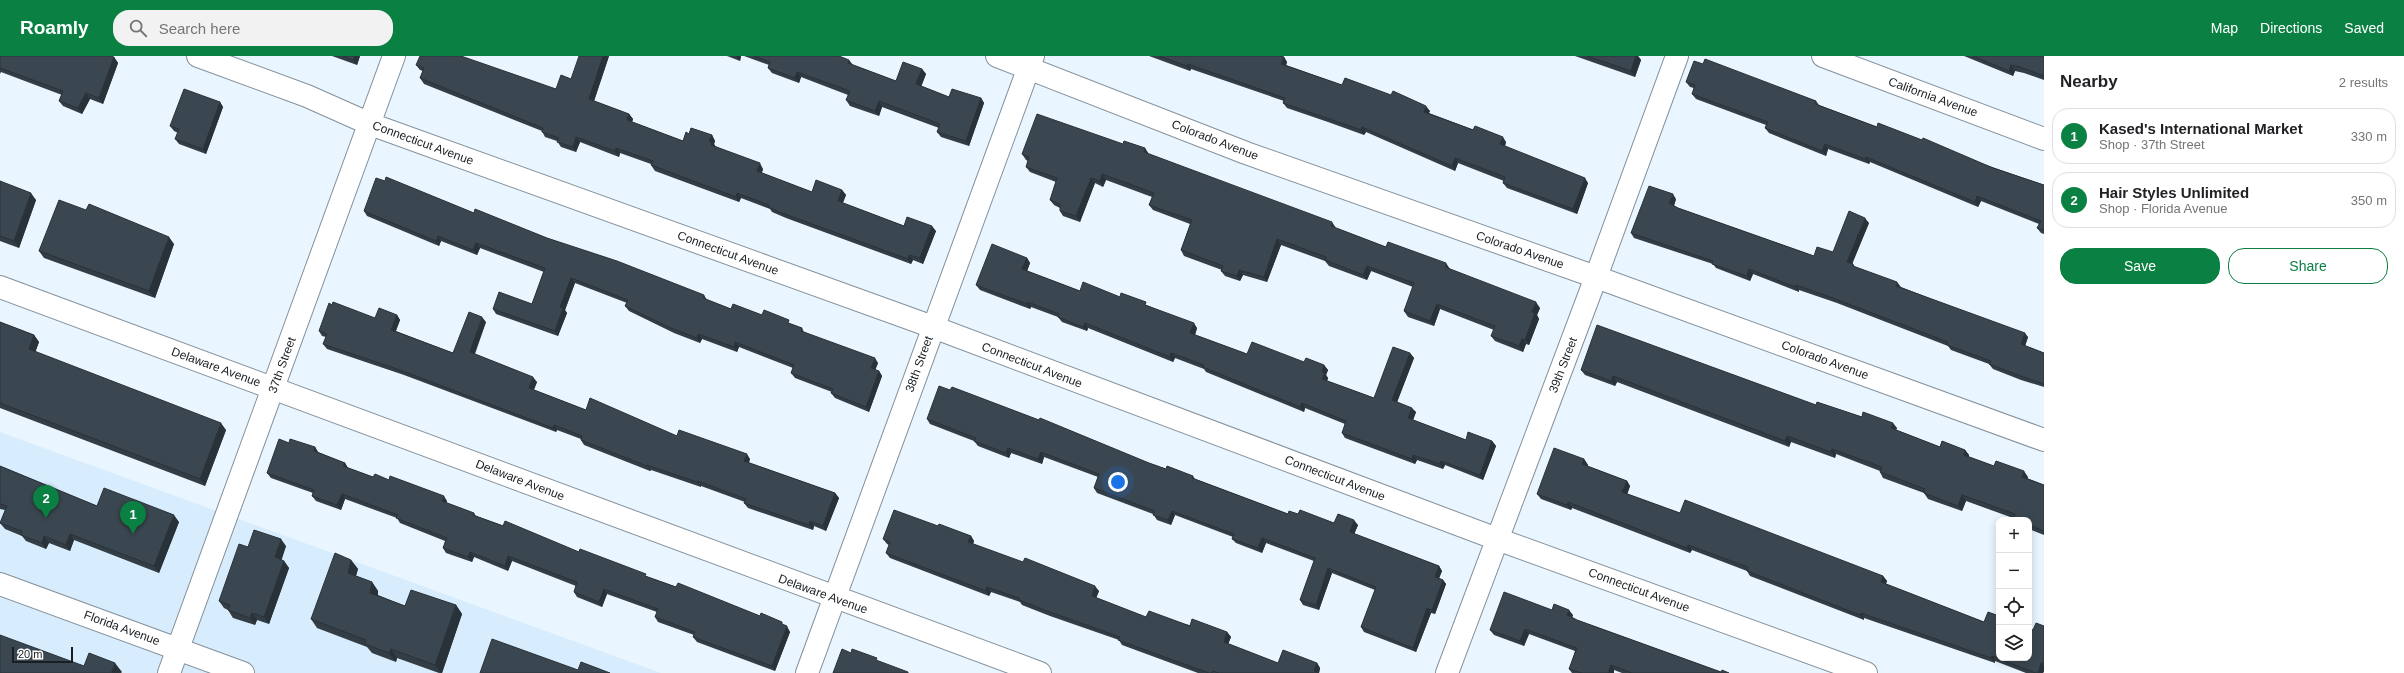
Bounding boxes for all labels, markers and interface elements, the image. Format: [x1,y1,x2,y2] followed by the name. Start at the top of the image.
[113,10,393,46] search box
[20,17,89,38] text: Roamly
[127,17,149,39] icon: search
[159,20,240,37] text: Search here
[2211,20,2238,36] text: Map
[2260,20,2322,36] text: Directions
[2344,20,2384,36] text: Saved
[2060,72,2118,91] text: Nearby
[1887,74,1980,120] street label: California Avenue
[2339,75,2388,90] text: 2 results
[1170,117,1261,163] street label: Colorado Avenue
[371,118,476,168] street label: Connecticut Avenue
[2099,120,2303,137] text: Kased's International Market
[2070,129,2078,144] text: 1
[2351,129,2387,144] text: 330 m
[2099,137,2205,152] text: Shop · 37th Street
[2099,184,2249,201] text: Hair Styles Unlimited
[2070,193,2078,208] text: 2
[2351,193,2387,208] text: 350 m
[2099,201,2227,216] text: Shop · Florida Avenue
[676,228,781,278] street label: Connecticut Avenue
[1474,228,1566,272] street label: Colorado Avenue
[2060,248,2220,284] button: Save
[2228,248,2388,284] button: Share
[902,333,936,394] street label: 38th Street
[265,334,299,395] street label: 37th Street
[1546,334,1580,395] street label: 39th Street
[1779,338,1871,382] street label: Colorado Avenue
[980,339,1085,391] street label: Connecticut Avenue
[170,344,263,390] street label: Delaware Avenue
[1283,452,1388,504] street label: Connecticut Avenue
[474,457,567,503] street label: Delaware Avenue
[1108,472,1128,492] your location
[33,485,59,518] pin: 2
[120,501,146,534] pin: 1
[1996,517,2032,661] map controls
[1996,517,2032,553] button: +
[1996,553,2032,589] button: −
[1587,565,1692,615] street label: Connecticut Avenue
[777,571,870,617] street label: Delaware Avenue
[1996,589,2032,625] button: locate
[82,608,162,648] street label: Florida Avenue
[1996,625,2032,661] button: layers
[12,645,73,664] scale bar
[18,648,42,660] text: 20 m

